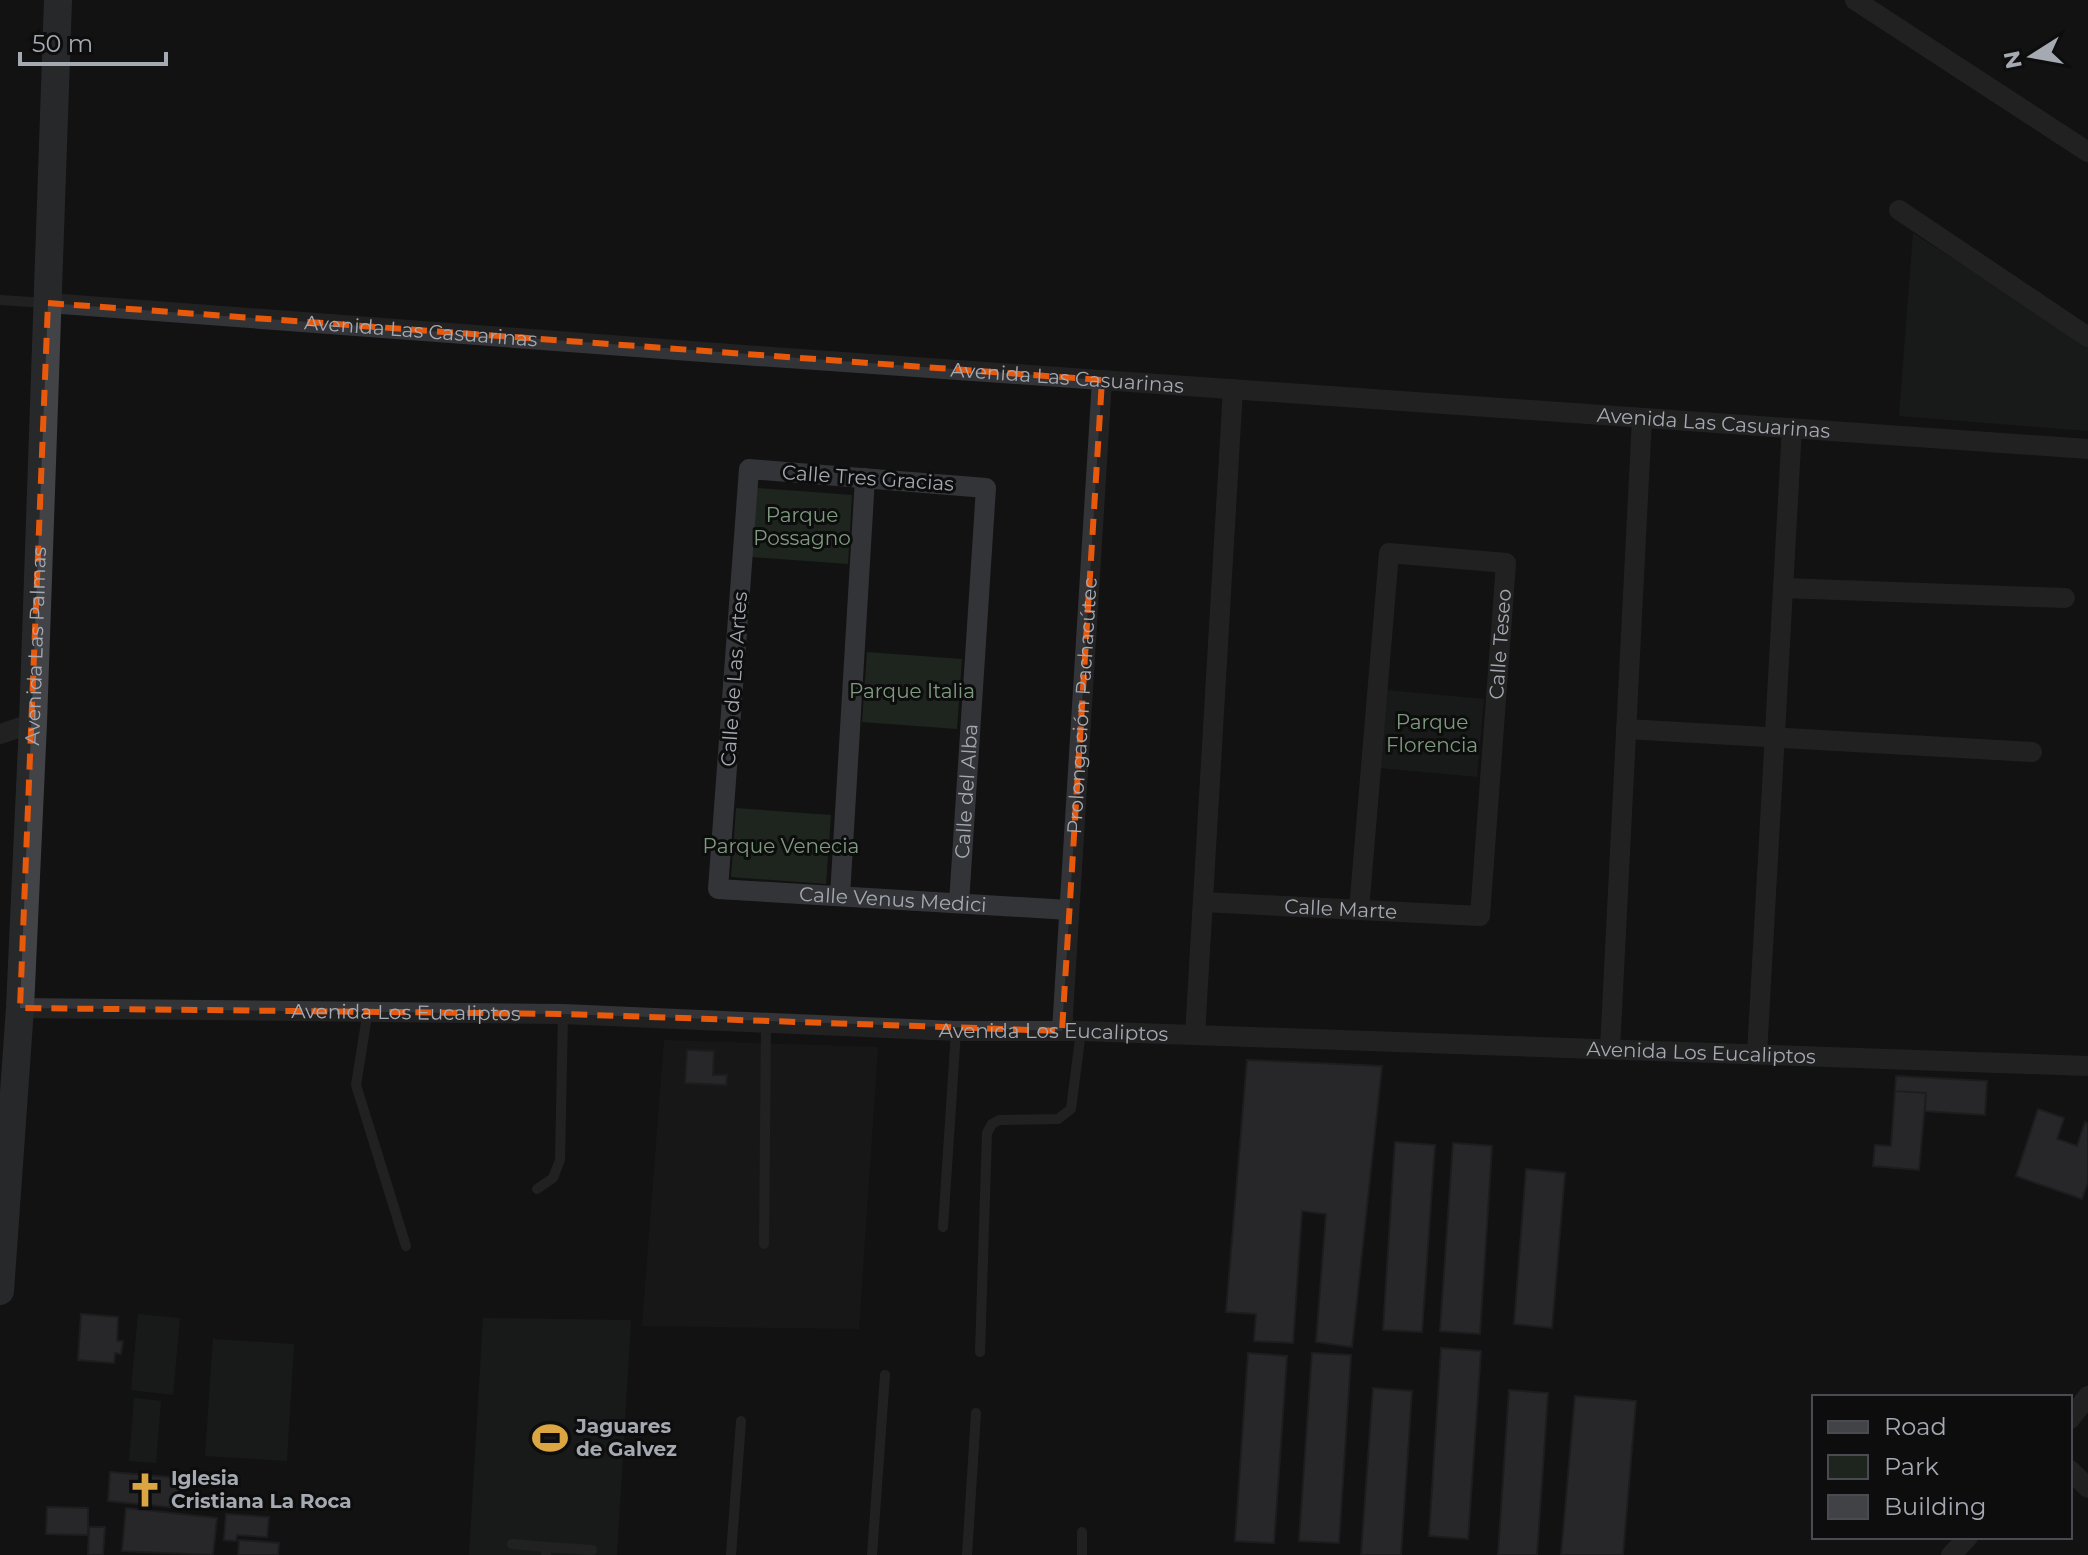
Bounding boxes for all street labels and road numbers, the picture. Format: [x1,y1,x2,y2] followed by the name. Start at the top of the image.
[303,310,539,352] street label: Avenida Las Casuarinas
[950,358,1185,398] street label: Avenida Las Casuarinas
[1596,403,1831,443] street label: Avenida Las Casuarinas
[781,460,955,496] street label: Calle Tres Gracias
[20,546,51,746] street label: Avenida Las Palmas
[1062,577,1102,835] street label: Prolongación Pachacútec
[1484,588,1516,700] street label: Calle Teseo
[716,590,752,767] street label: Calle de Las Artes
[950,723,983,860] street label: Calle del Alba
[799,882,987,917] street label: Calle Venus Medici
[1284,894,1398,924] street label: Calle Marte
[291,999,521,1026] street label: Avenida Los Eucaliptos
[938,1018,1169,1046] street label: Avenida Los Eucaliptos
[1586,1037,1817,1069] street label: Avenida Los Eucaliptos

